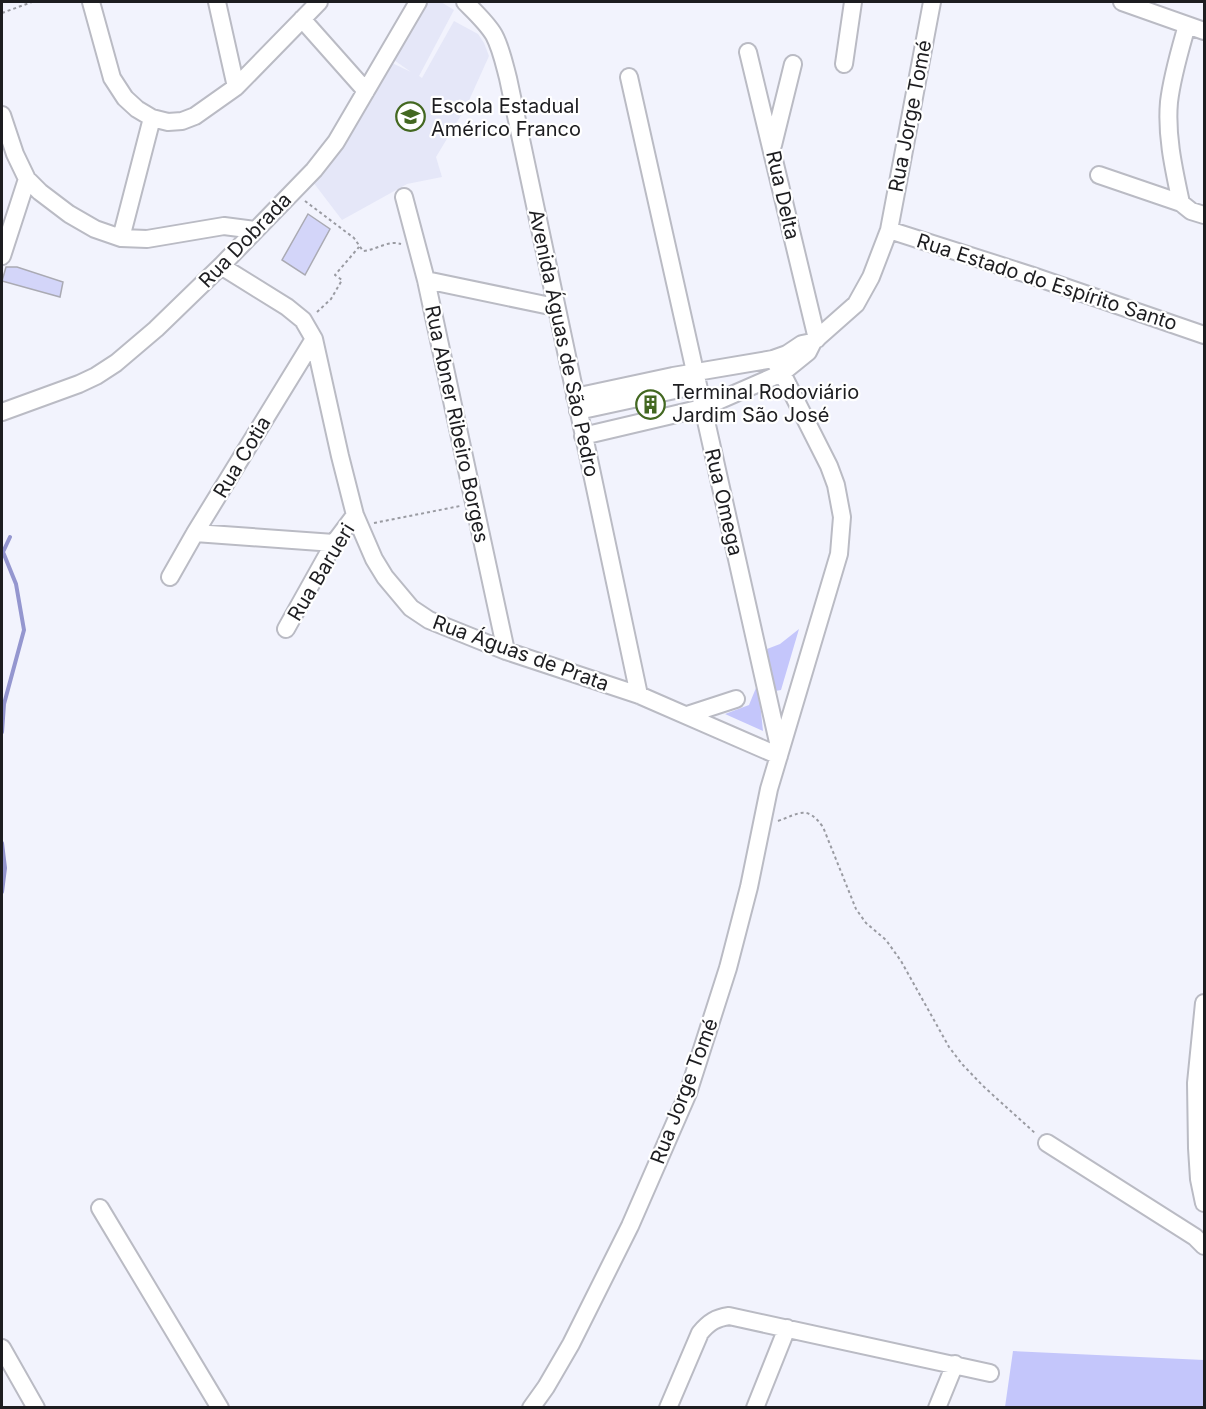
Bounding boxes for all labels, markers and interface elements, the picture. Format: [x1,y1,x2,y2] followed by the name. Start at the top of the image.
[884,38,936,194] street label: Rua Jorge Tomé
[431,94,581,141] place label: Escola Estadual Américo Franco
[394,101,426,133] school or university icon: Escola Estadual Américo Franco
[761,148,805,242] street label: Rua Delta
[194,188,296,292] street label: Rua Dobrada
[524,207,605,479] street label: Avenida Águas de São Pedro
[914,229,1180,335] street label: Rua Estado do Espírito Santo
[420,303,494,545] street label: Rua Abner Ribeiro Borges
[672,380,859,427] place label: Terminal Rodoviário Jardim São José
[635,388,667,420] building icon: Terminal Rodoviário Jardim São José
[208,412,276,502] street label: Rua Cotia
[700,446,748,558] street label: Rua Omega
[282,519,360,625] street label: Rua Barueri
[430,609,613,696] street label: Rua Águas de Prata
[645,1015,723,1167] street label: Rua Jorge Tomé

